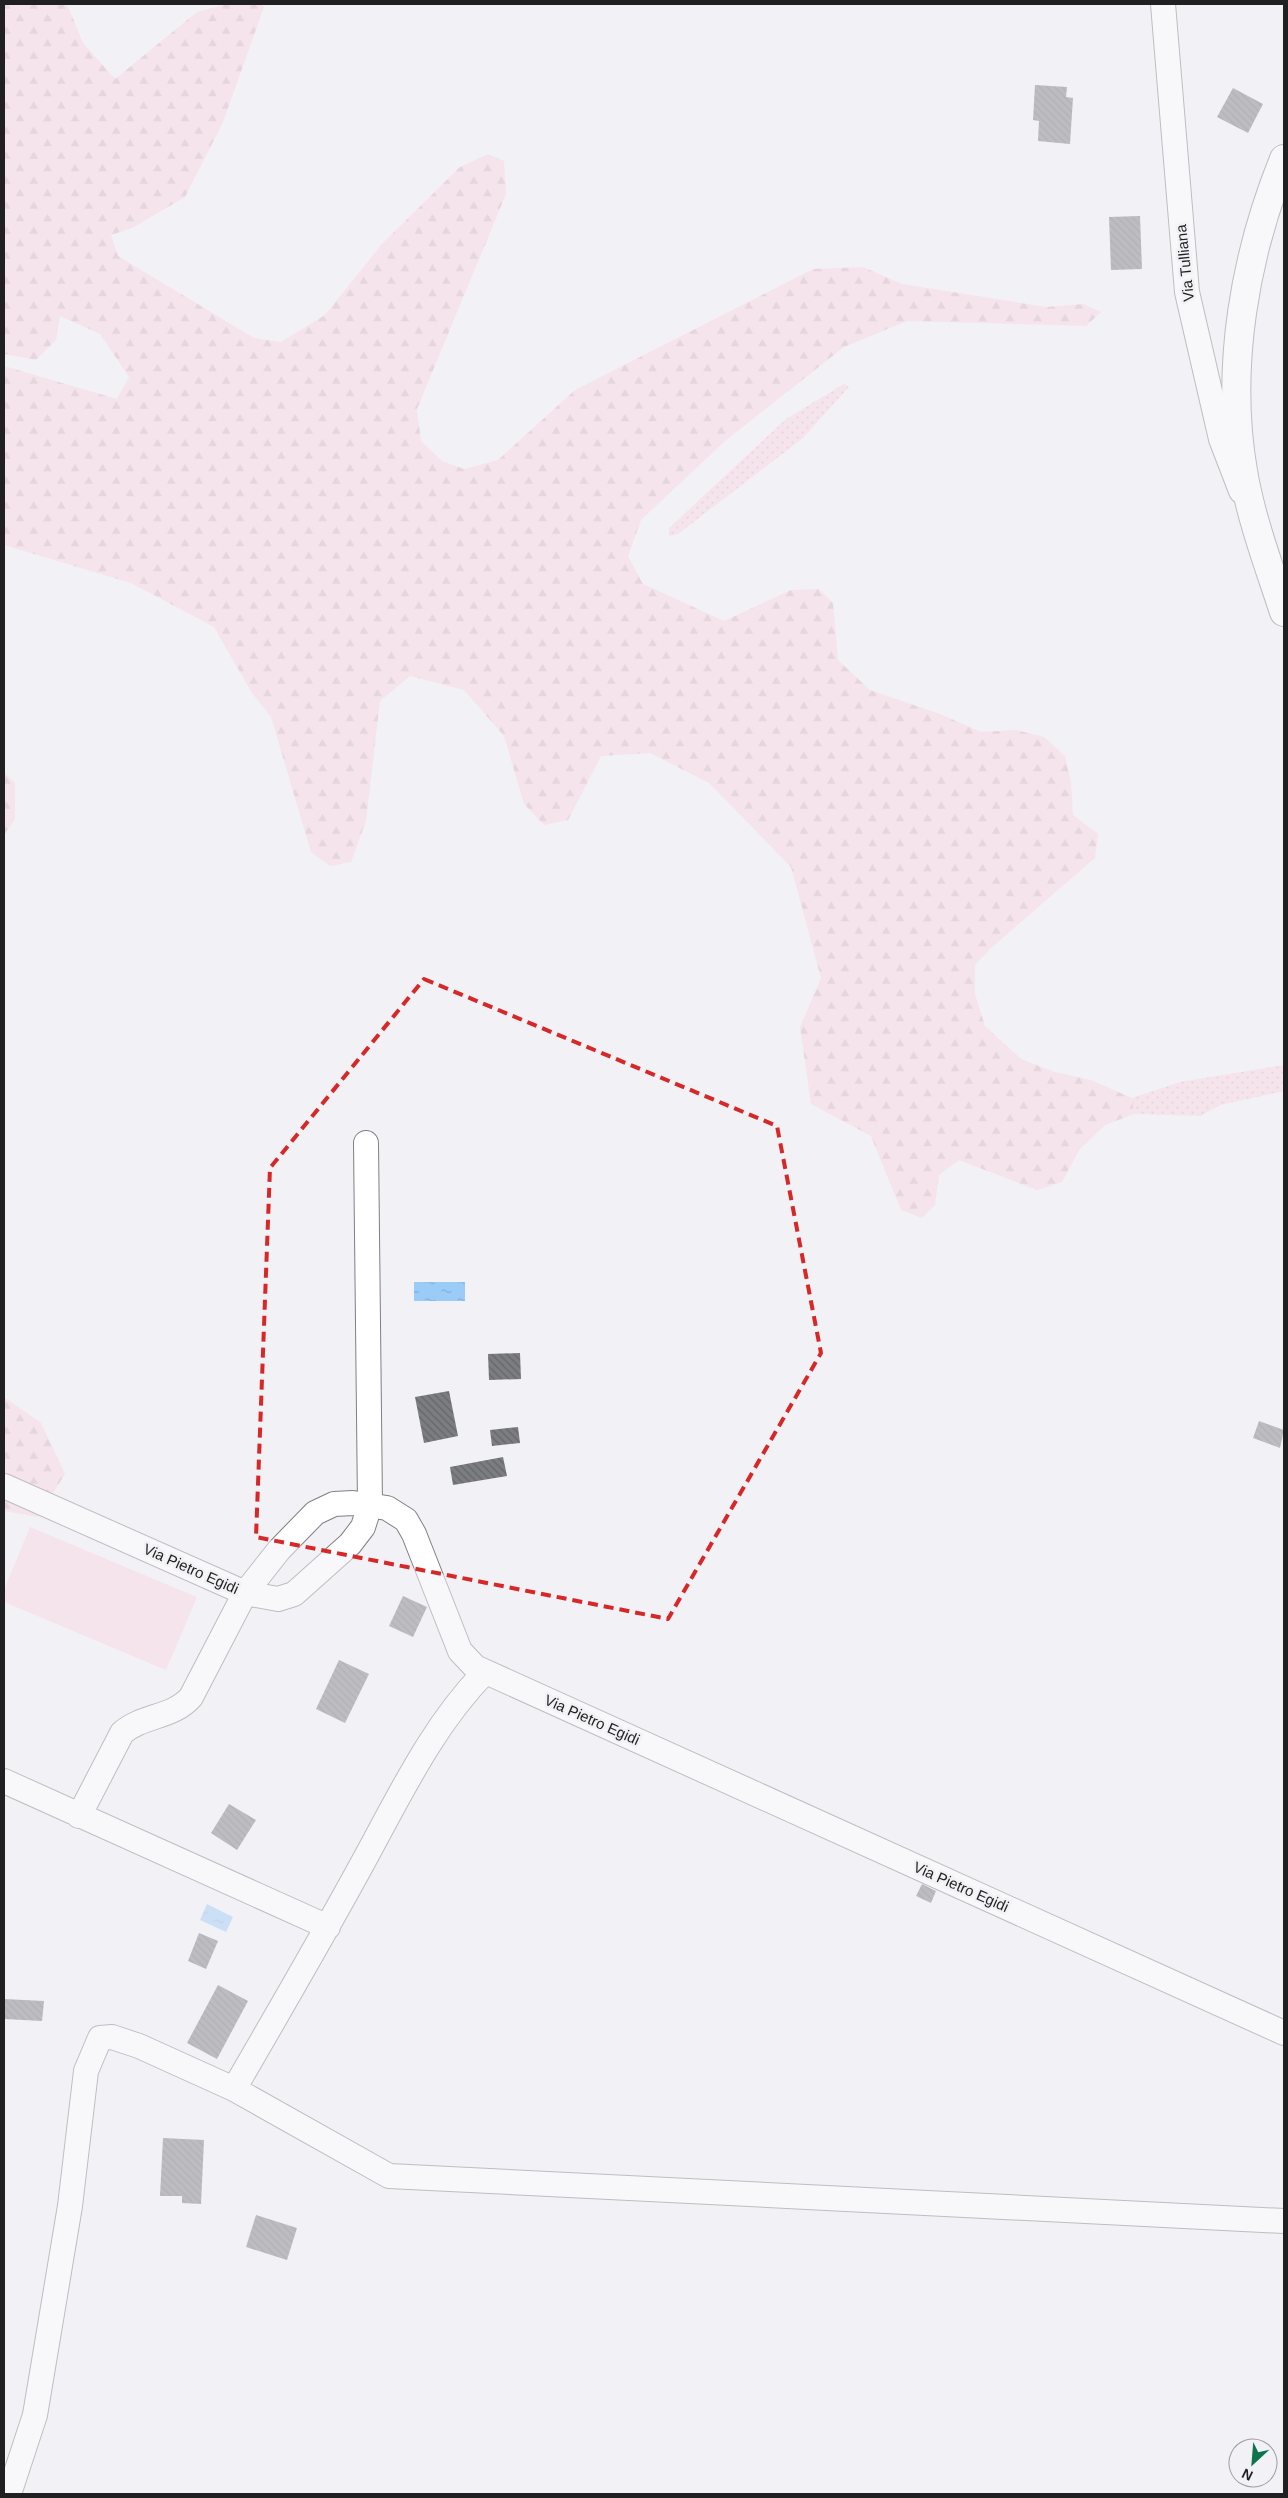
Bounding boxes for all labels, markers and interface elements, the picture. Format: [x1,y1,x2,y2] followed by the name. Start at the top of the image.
[1172,223,1197,302] street label: Via Tulliana
[141,1540,241,1597] street label: Via Pietro Egidi
[542,1691,642,1748] street label: Via Pietro Egidi
[911,1858,1011,1915] street label: Via Pietro Egidi
[1228,2438,1278,2488] north arrow
[1239,2465,1255,2484] text: N

